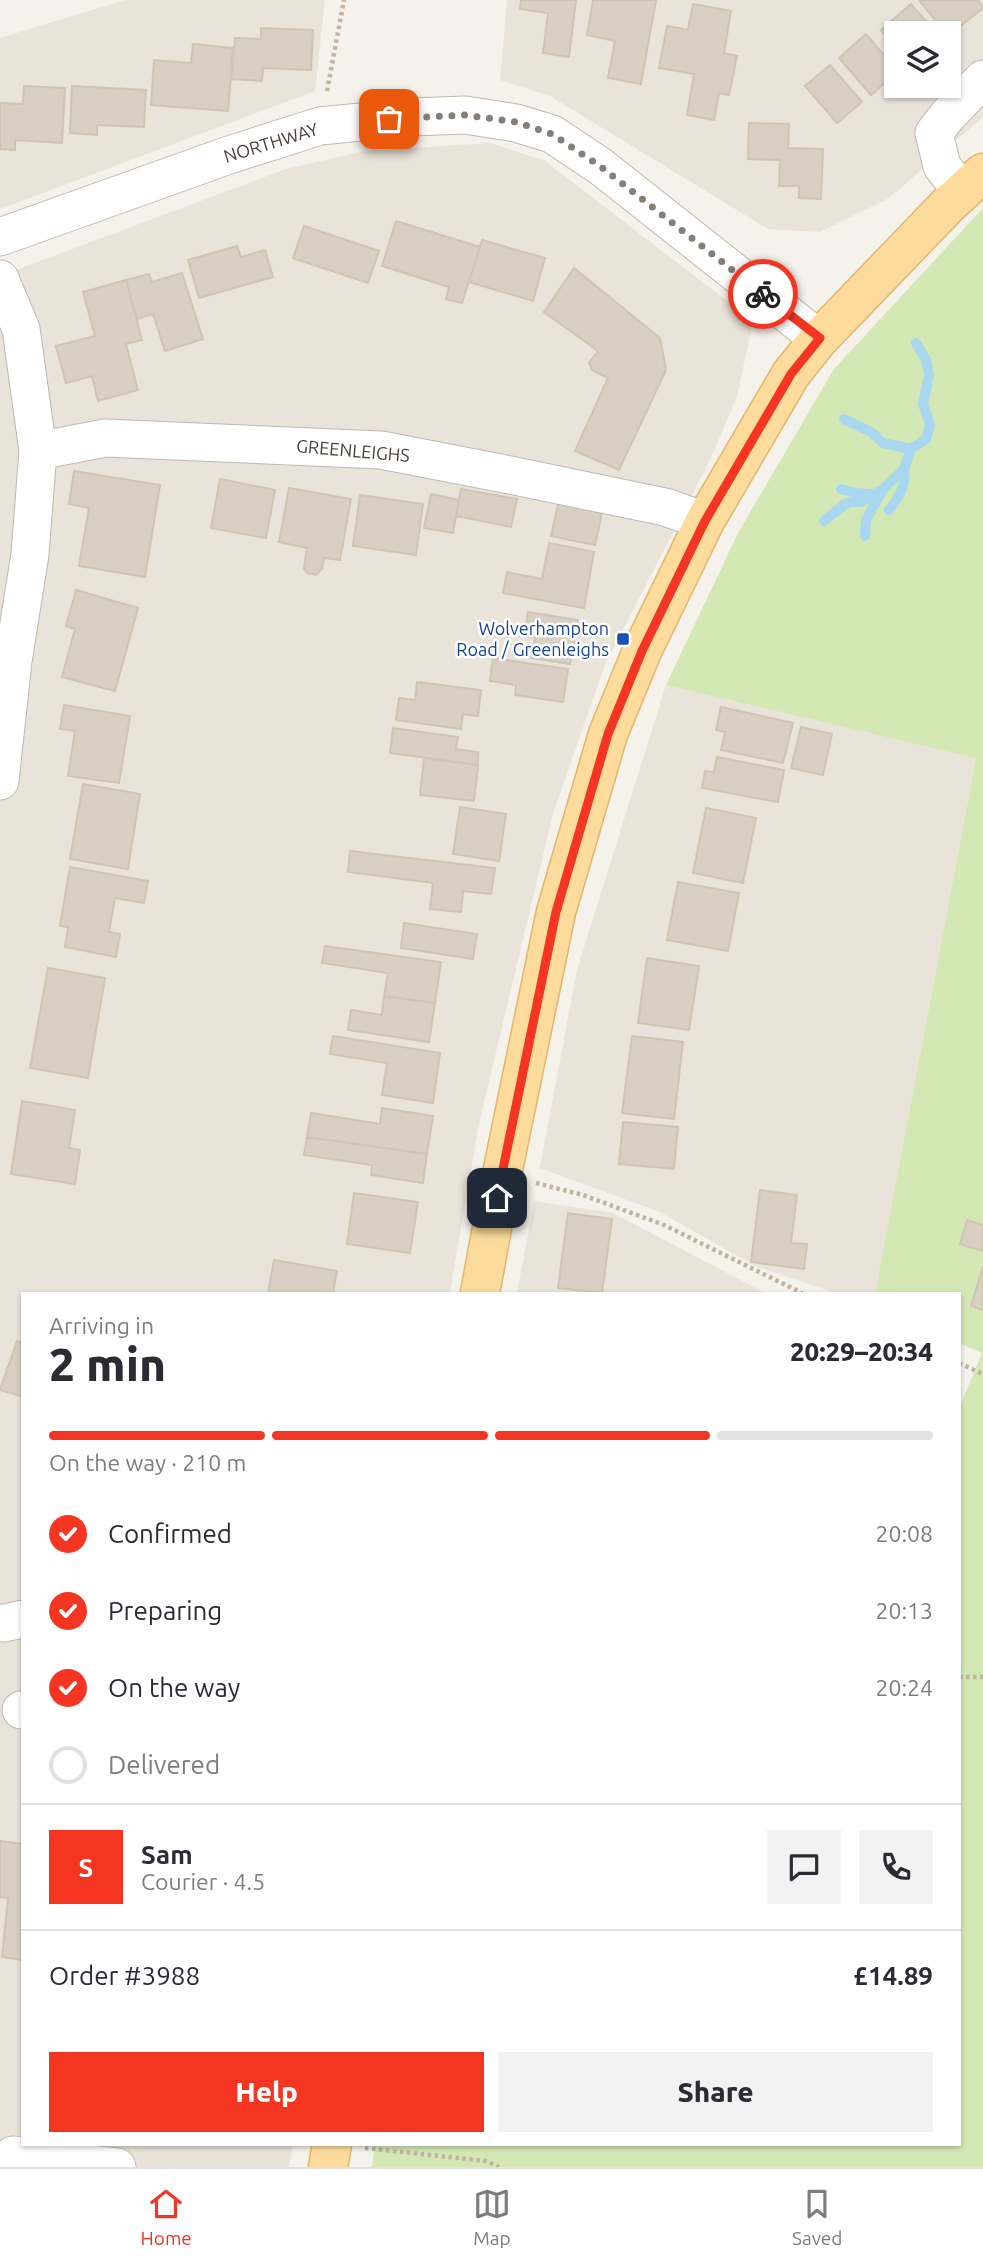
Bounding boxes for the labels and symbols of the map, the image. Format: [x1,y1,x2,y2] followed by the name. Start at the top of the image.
[359,89,419,149] pin
[221,118,321,166] street label: NORTHWAY
[728,259,798,329] courier
[295,435,411,465] street label: GREENLEIGHS
[456,618,609,659] place label: Wolverhampton Road / Greenleighs
[615,631,631,647] marker: Wolverhampton Road / Greenleighs
[467,1168,527,1228] pin

